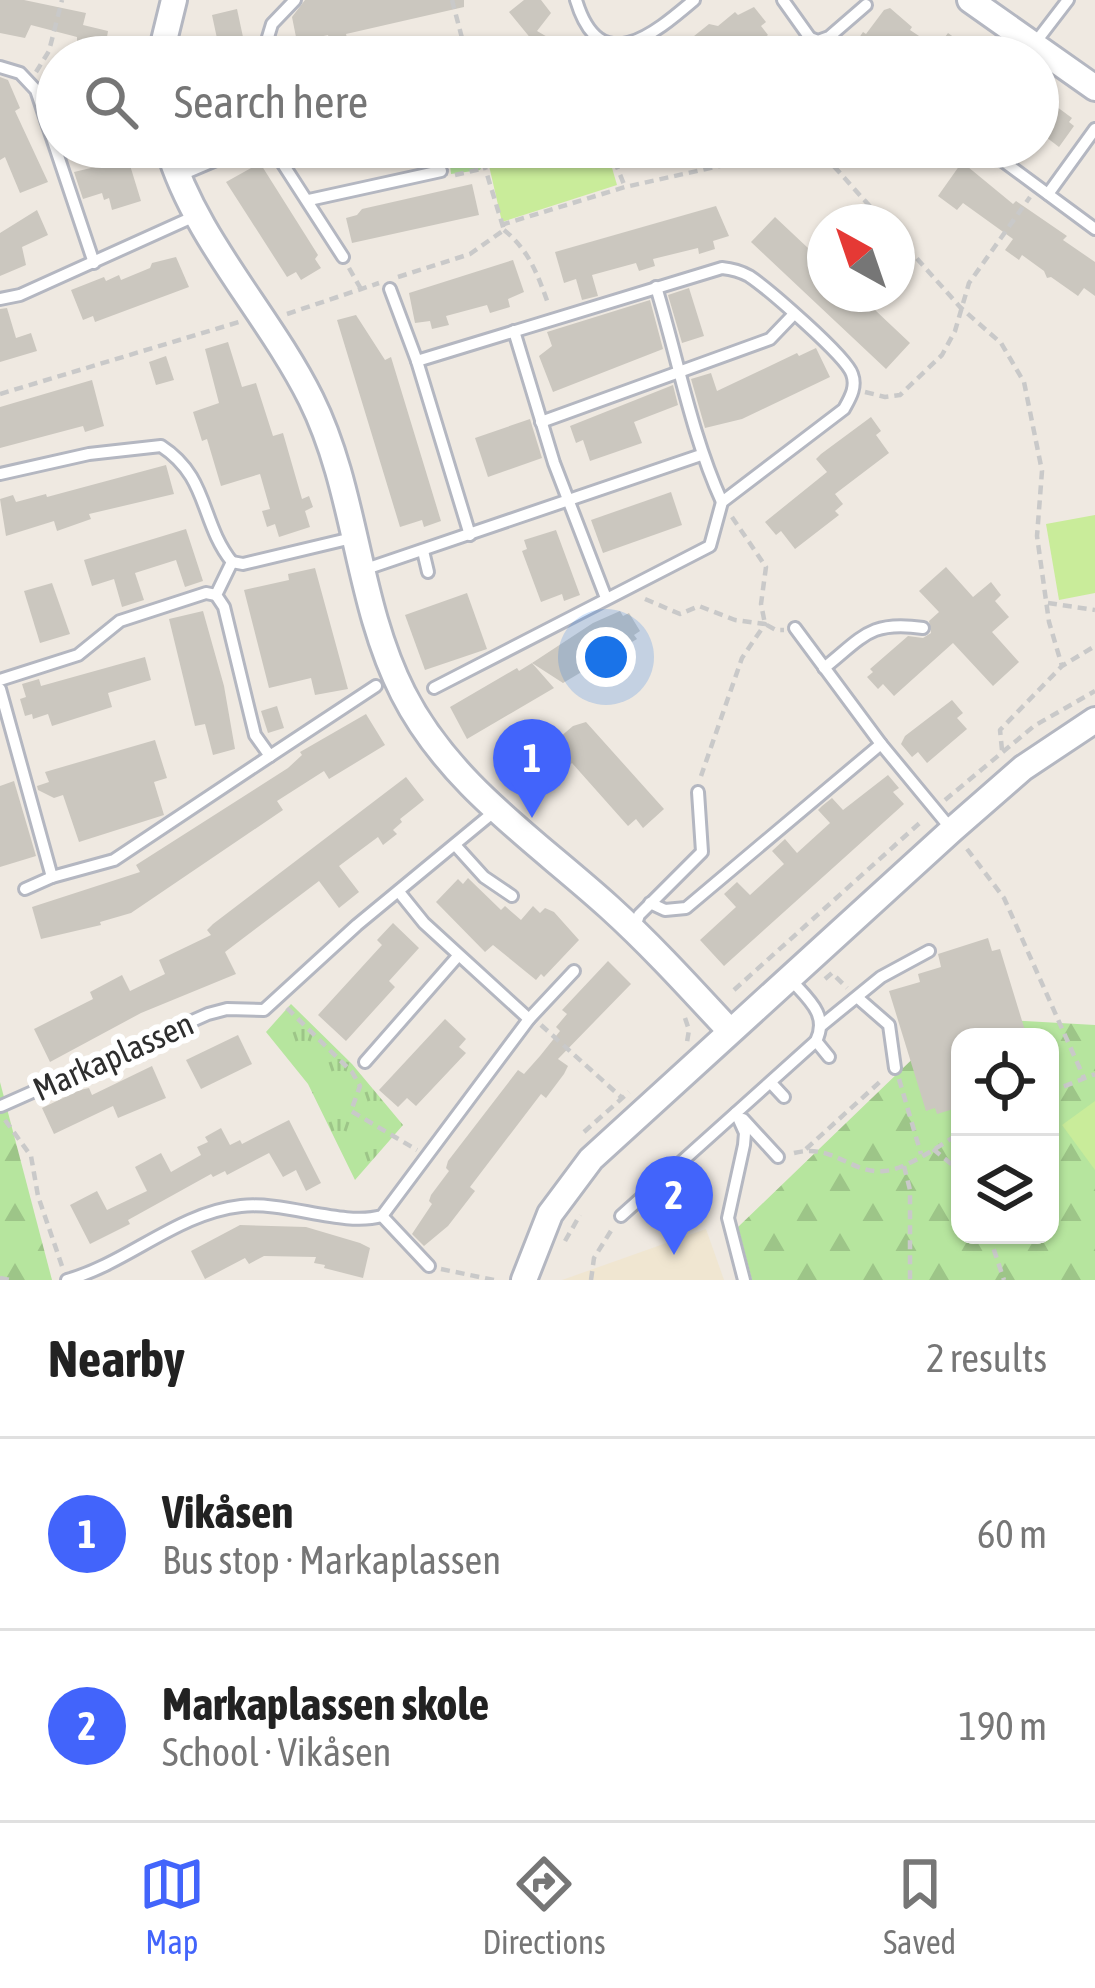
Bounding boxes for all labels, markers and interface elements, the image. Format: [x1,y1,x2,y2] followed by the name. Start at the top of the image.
[36,36,1059,168] search box
[78,69,144,135] icon: search
[174,76,368,128] text: Search here
[807,204,915,312] north arrow
[576,627,636,687] your location
[493,719,571,818] pin: 1
[27,1004,199,1108] street label: Markaplassen
[951,1028,1059,1244] map controls
[951,1028,1059,1136] button: locate
[951,1136,1059,1244] button: layers
[635,1156,713,1255] pin: 2
[48,1329,185,1388] text: Nearby
[926,1336,1047,1380] text: 2 results
[162,1486,293,1538] text: Vikåsen
[78,1512,96,1556] text: 1
[977,1512,1047,1556] text: 60 m
[162,1538,501,1582] text: Bus stop · Markaplassen
[162,1678,489,1730] text: Markaplassen skole
[78,1704,96,1748] text: 2
[959,1704,1047,1748] text: 190 m
[162,1730,392,1774] text: School · Vikåsen
[139,1851,205,1961] tab: Map
[482,1851,606,1961] tab: Directions
[883,1851,956,1961] tab: Saved

